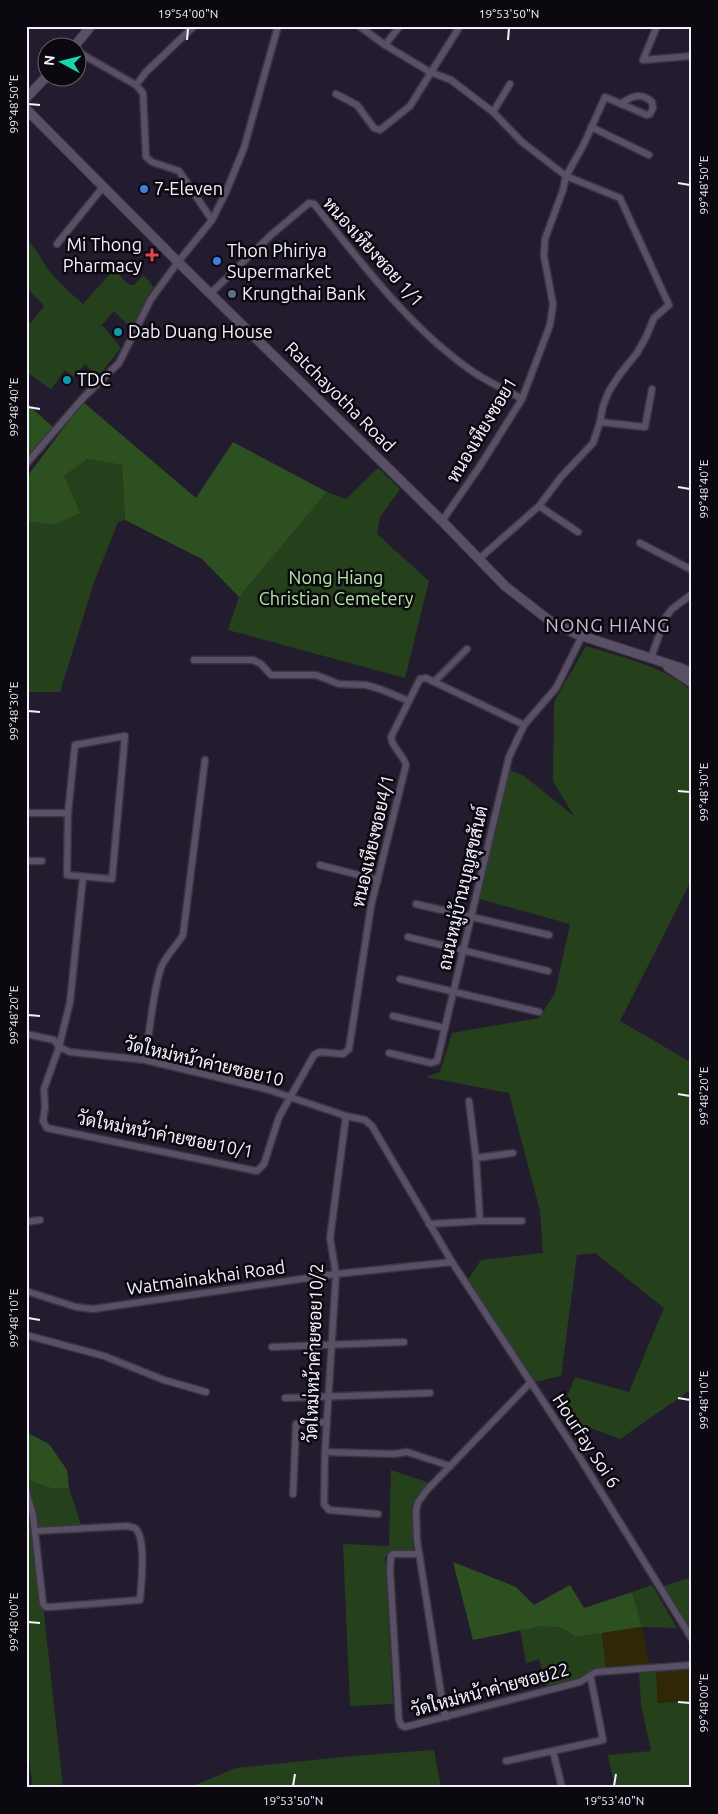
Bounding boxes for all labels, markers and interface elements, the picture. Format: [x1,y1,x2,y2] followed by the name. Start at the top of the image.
[158,7,218,20] text: 19°54'00"N
[479,7,539,20] text: 19°53'50"N
[38,38,88,88] north arrow
[41,54,58,67] text: N
[7,74,20,133] text: 99°48'50"E
[697,155,710,214] text: 99°48'50"E
[154,178,223,198] place label: 7-Eleven
[138,183,150,195] marker: 7-Eleven
[319,191,430,310] street label: หนองเหียงซอย 1/1
[63,234,142,275] place label: Mi Thong Pharmacy
[227,240,331,281] place label: Thon Phiriya Supermarket
[146,249,158,261] marker: Mi Thong Pharmacy
[211,255,223,267] marker: Thon Phiriya Supermarket
[242,283,366,303] place label: Krungthai Bank
[226,288,238,300] marker: Krungthai Bank
[128,321,273,341] place label: Dab Duang House
[112,326,124,338] marker: Dab Duang House
[282,337,400,455] street label: Ratchayotha Road
[77,369,111,389] place label: TDC
[440,372,520,486] street label: หนองเหียงซอย1
[61,374,73,386] marker: TDC
[7,377,20,436] text: 99°48'40"E
[697,459,710,518] text: 99°48'40"E
[259,567,414,608] park label: Nong Hiang Christian Cemetery
[545,614,671,636] district label: NONG HIANG
[7,681,20,740] text: 99°48'30"E
[697,762,710,821] text: 99°48'30"E
[345,772,397,909] street label: หนองเหียงซอย4/1
[431,803,495,973] street label: ถนนหมู่บ้านบุญสุขสันต์
[7,985,20,1044] text: 99°48'20"E
[123,1031,286,1089] street label: วัดใหม่หน้าค่ายซอย10
[697,1066,710,1125] text: 99°48'20"E
[75,1105,256,1161] street label: วัดใหม่หน้าค่ายซอย10/1
[125,1256,286,1298] street label: Watmainakhai Road
[298,1263,326,1443] street label: วัดใหม่หน้าค่ายซอย10/2
[7,1288,20,1347] text: 99°48'10"E
[697,1370,710,1429] text: 99°48'10"E
[549,1390,625,1491] street label: Hourfay Soi 6
[7,1592,20,1651] text: 99°48'00"E
[408,1656,571,1720] street label: วัดใหม่หน้าค่ายซอย22
[697,1673,710,1732] text: 99°48'00"E
[263,1794,323,1807] text: 19°53'50"N
[584,1794,644,1807] text: 19°53'40"N

